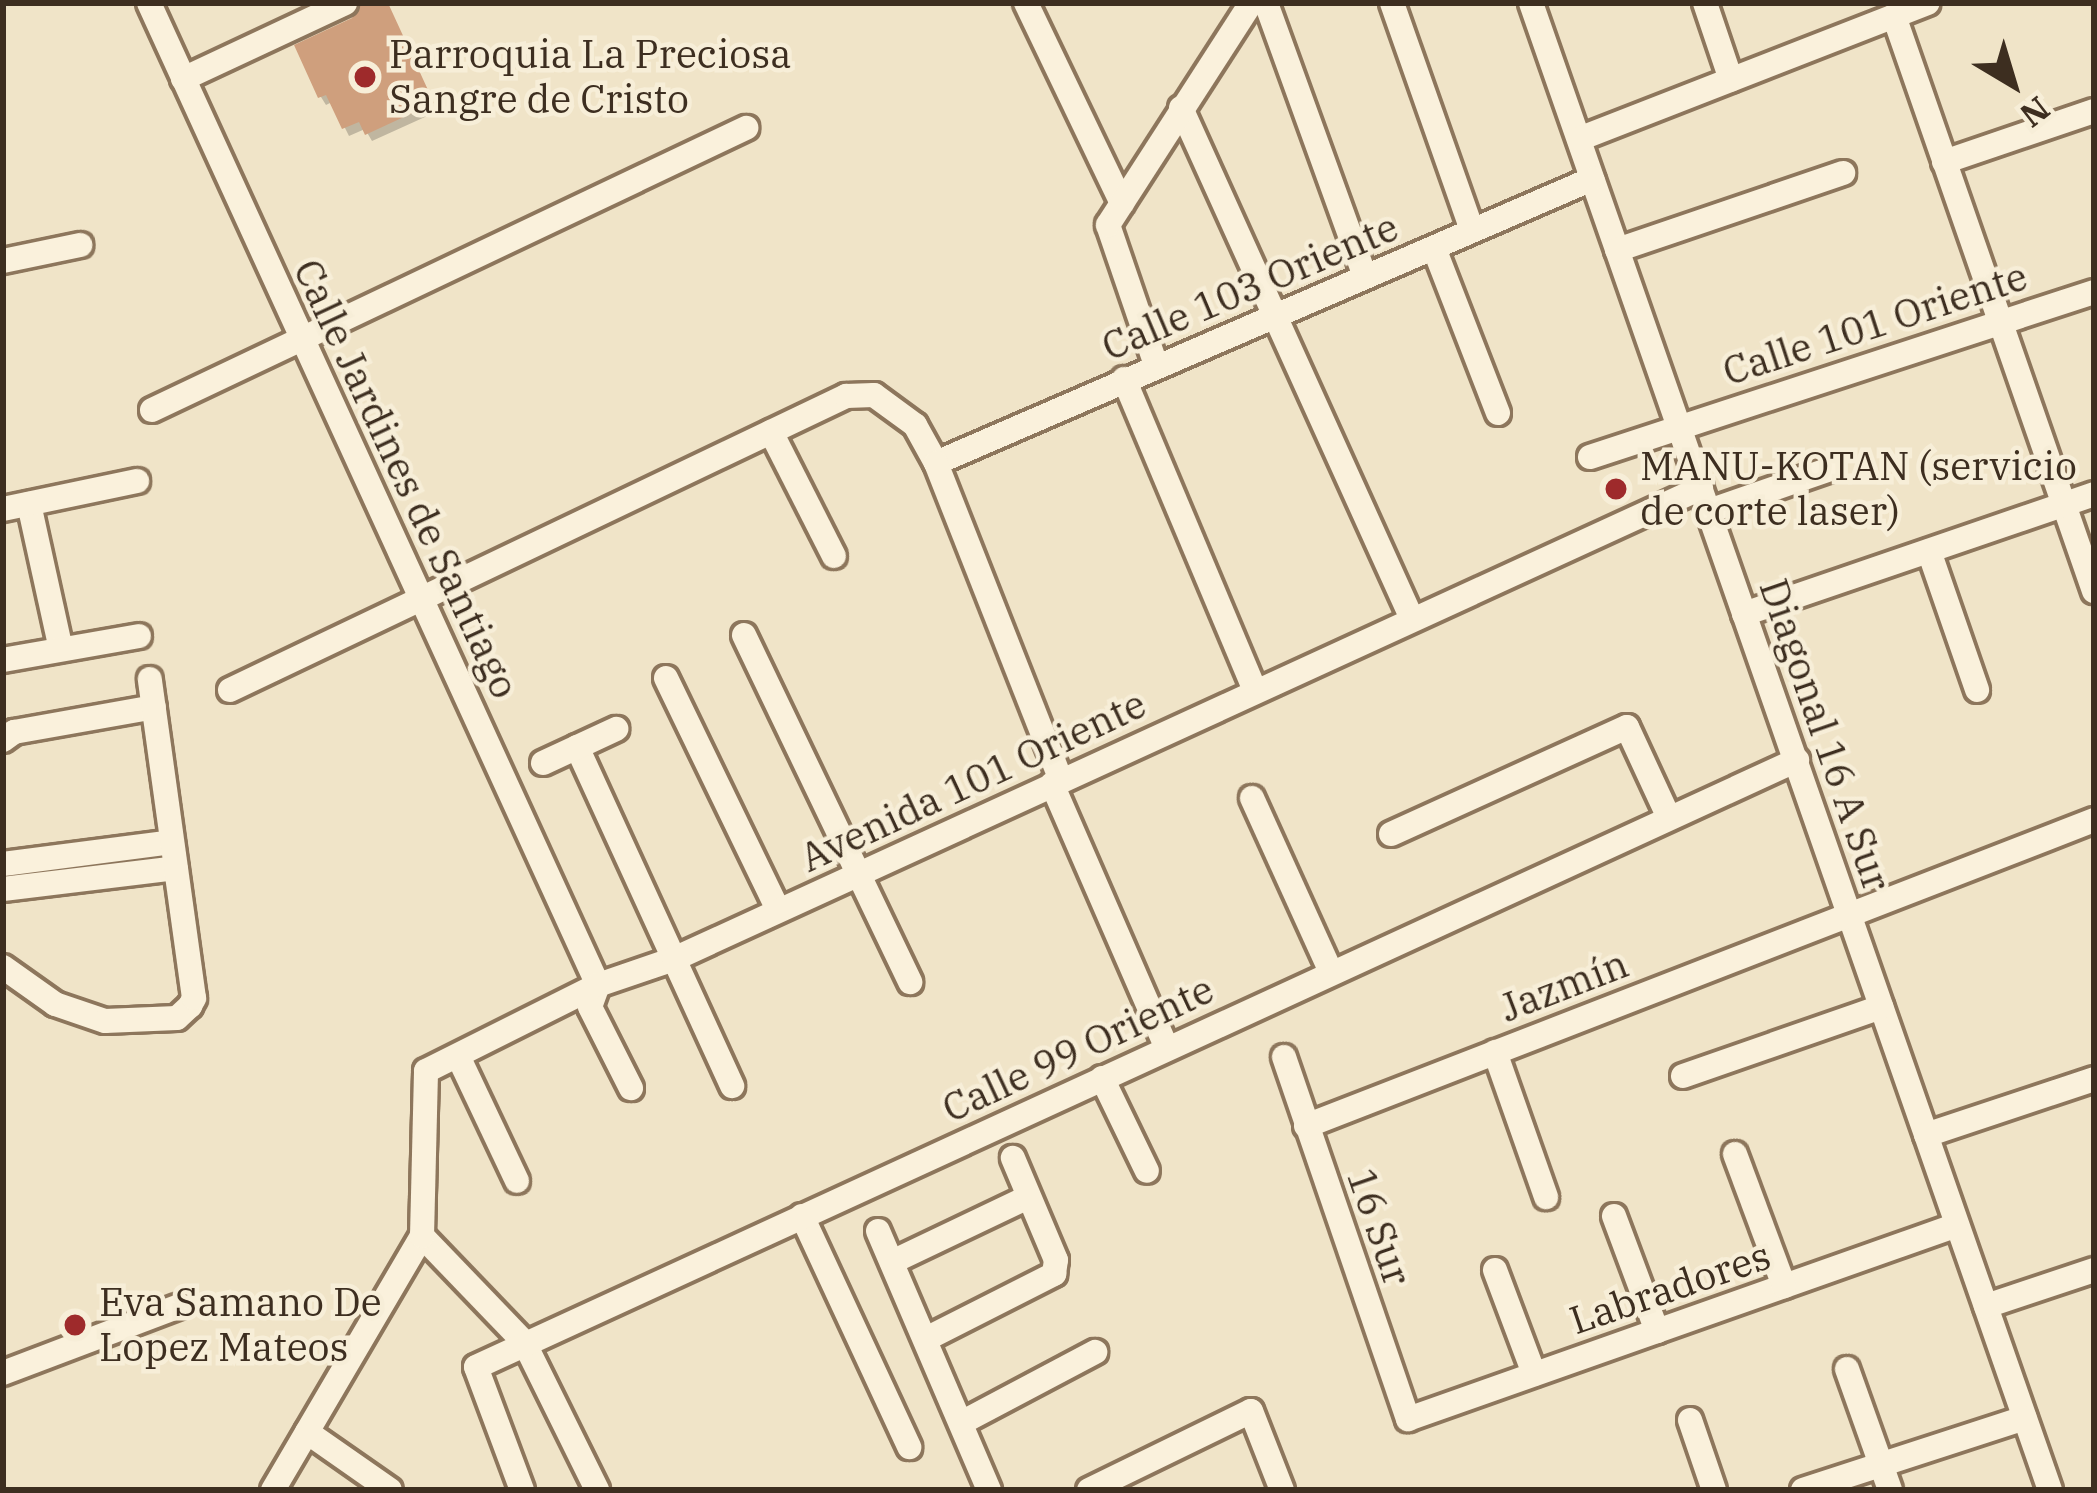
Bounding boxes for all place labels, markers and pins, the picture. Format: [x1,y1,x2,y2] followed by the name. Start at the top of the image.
[389,32,792,123] place label: Parroquia La Preciosa Sangre de Cristo
[352,64,378,90] marker: Parroquia La Preciosa Sangre de Cristo
[1640,444,2077,535] place label: MANU-KOTAN (servicio de corte laser)
[1603,476,1629,502] marker: MANU-KOTAN (servicio de corte laser)
[99,1280,382,1371] place label: Eva Samano De Lopez Mateos
[62,1312,88,1338] marker: Eva Samano De Lopez Mateos

